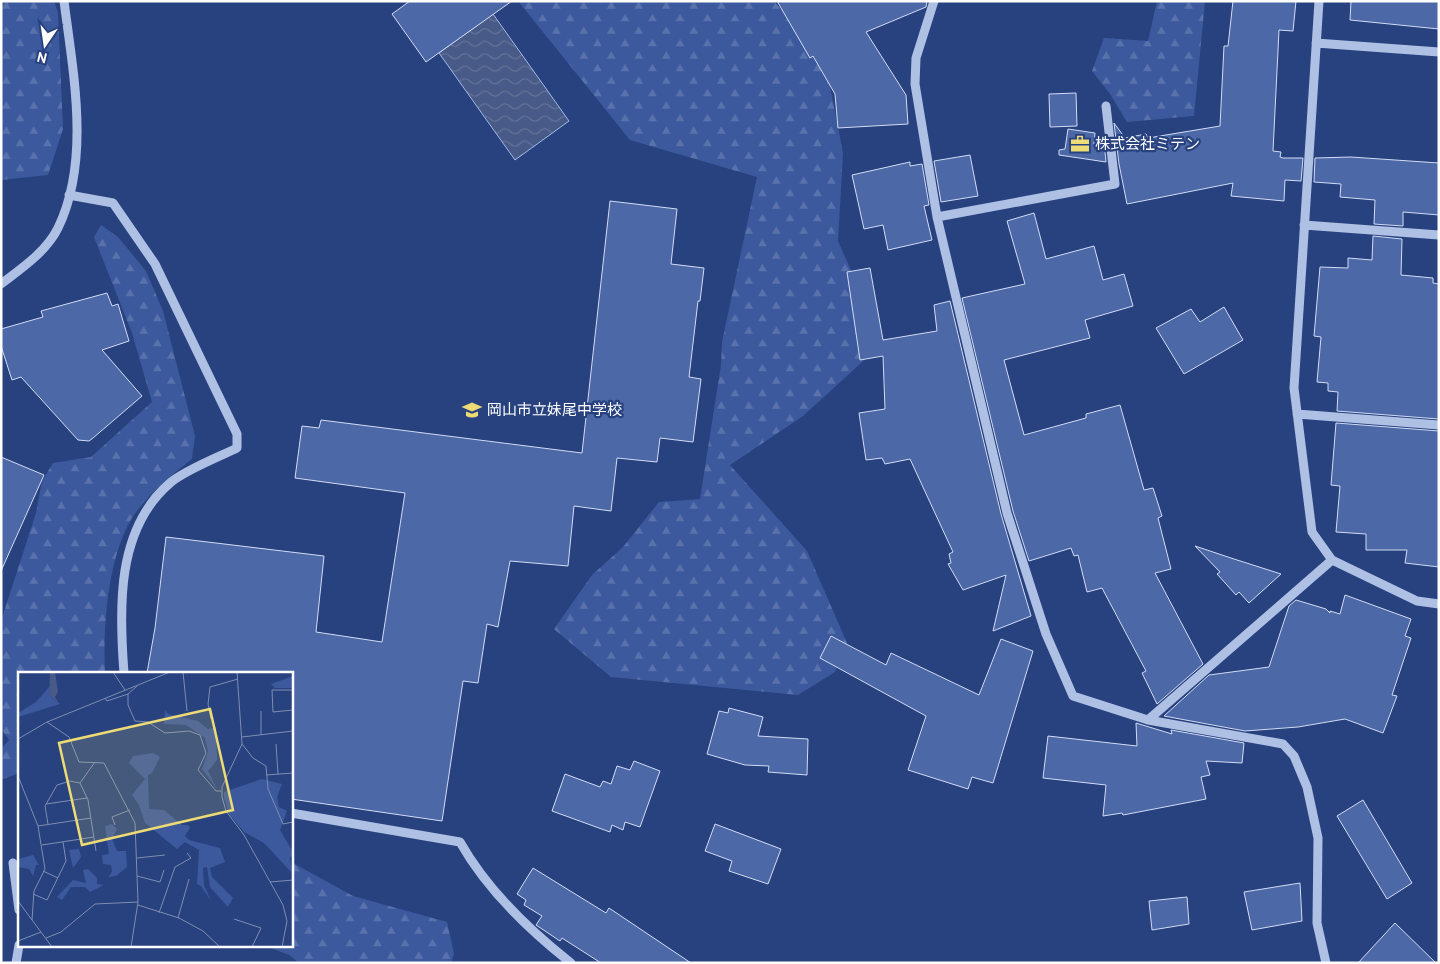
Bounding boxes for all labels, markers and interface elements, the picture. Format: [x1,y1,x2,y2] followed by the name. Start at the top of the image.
[20,20,70,70] north arrow
[36,47,49,66] text: N
[1069,133,1091,155] office icon: 株式会社ミテン
[1095,136,1200,155] place label: 株式会社ミテン
[461,399,483,421] school or university icon: 岡山市立妹尾中学校
[487,402,622,421] place label: 岡山市立妹尾中学校
[18,672,292,946] inset map

